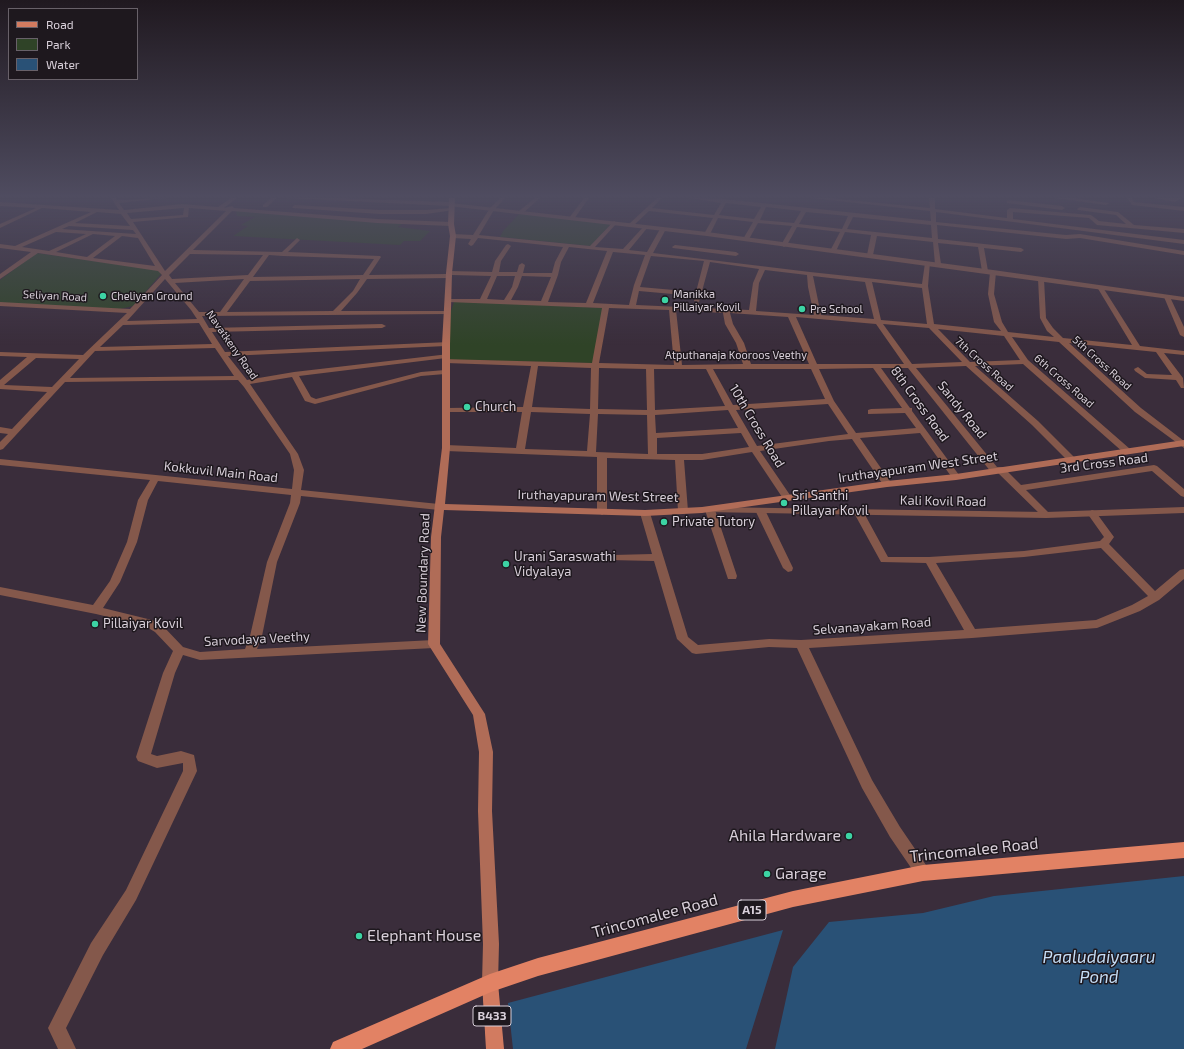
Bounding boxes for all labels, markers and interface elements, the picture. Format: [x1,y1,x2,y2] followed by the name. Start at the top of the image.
[8,8,138,80] legend
[46,17,74,31] text: Road
[46,37,71,51] text: Park
[46,57,80,71] text: Water
[673,287,741,313] place label: Manikka Pillaiyar Kovil
[23,288,87,304] street label: Seliyan Road
[111,289,193,303] place label: Cheliyan Ground
[98,291,108,301] marker: Cheliyan Ground
[660,295,670,305] marker: Manikka Pillaiyar Kovil
[810,302,863,316] place label: Pre School
[797,304,807,314] marker: Pre School
[203,308,261,382] street label: Navatkeny Road
[1070,333,1134,393] street label: 5th Cross Road
[952,334,1016,394] street label: 7th Cross Road
[665,348,807,362] street label: Atputhanaja Kooroos Veethy
[1031,351,1097,411] street label: 6th Cross Road
[887,363,953,445] street label: 8th Cross Road
[934,378,990,442] street label: Sandy Road
[726,382,788,470] street label: 10th Cross Road
[475,399,516,415] place label: Church
[462,402,472,412] marker: Church
[837,448,999,486] street label: Iruthayapuram West Street
[1059,450,1149,476] street label: 3rd Cross Road
[163,458,279,486] street label: Kokkuvil Main Road
[517,487,679,505] street label: Iruthayapuram West Street
[792,488,869,519] place label: Sri Santhi Pillayar Kovil
[900,492,986,510] street label: Kali Kovil Road
[779,498,789,508] marker: Sri Santhi Pillayar Kovil
[413,513,433,633] street label: New Boundary Road
[672,514,755,530] place label: Private Tutory
[659,517,669,527] marker: Private Tutory
[514,549,616,580] place label: Urani Saraswathi Vidyalaya
[501,559,511,569] marker: Urani Saraswathi Vidyalaya
[812,614,932,638] street label: Selvanayakam Road
[103,616,183,632] place label: Pillaiyar Kovil
[90,619,100,629] marker: Pillaiyar Kovil
[204,628,310,650] street label: Sarvodaya Veethy
[729,826,841,846] place label: Ahila Hardware
[844,831,854,841] marker: Ahila Hardware
[909,834,1039,866] street label: Trincomalee Road
[775,864,826,884] place label: Garage
[762,869,772,879] marker: Garage
[590,890,720,942] street label: Trincomalee Road
[738,900,766,920] road number: A15
[367,926,481,946] place label: Elephant House
[354,931,364,941] marker: Elephant House
[1043,947,1155,987] water label: Paaludaiyaaru Pond
[473,1006,511,1026] road number: B433

